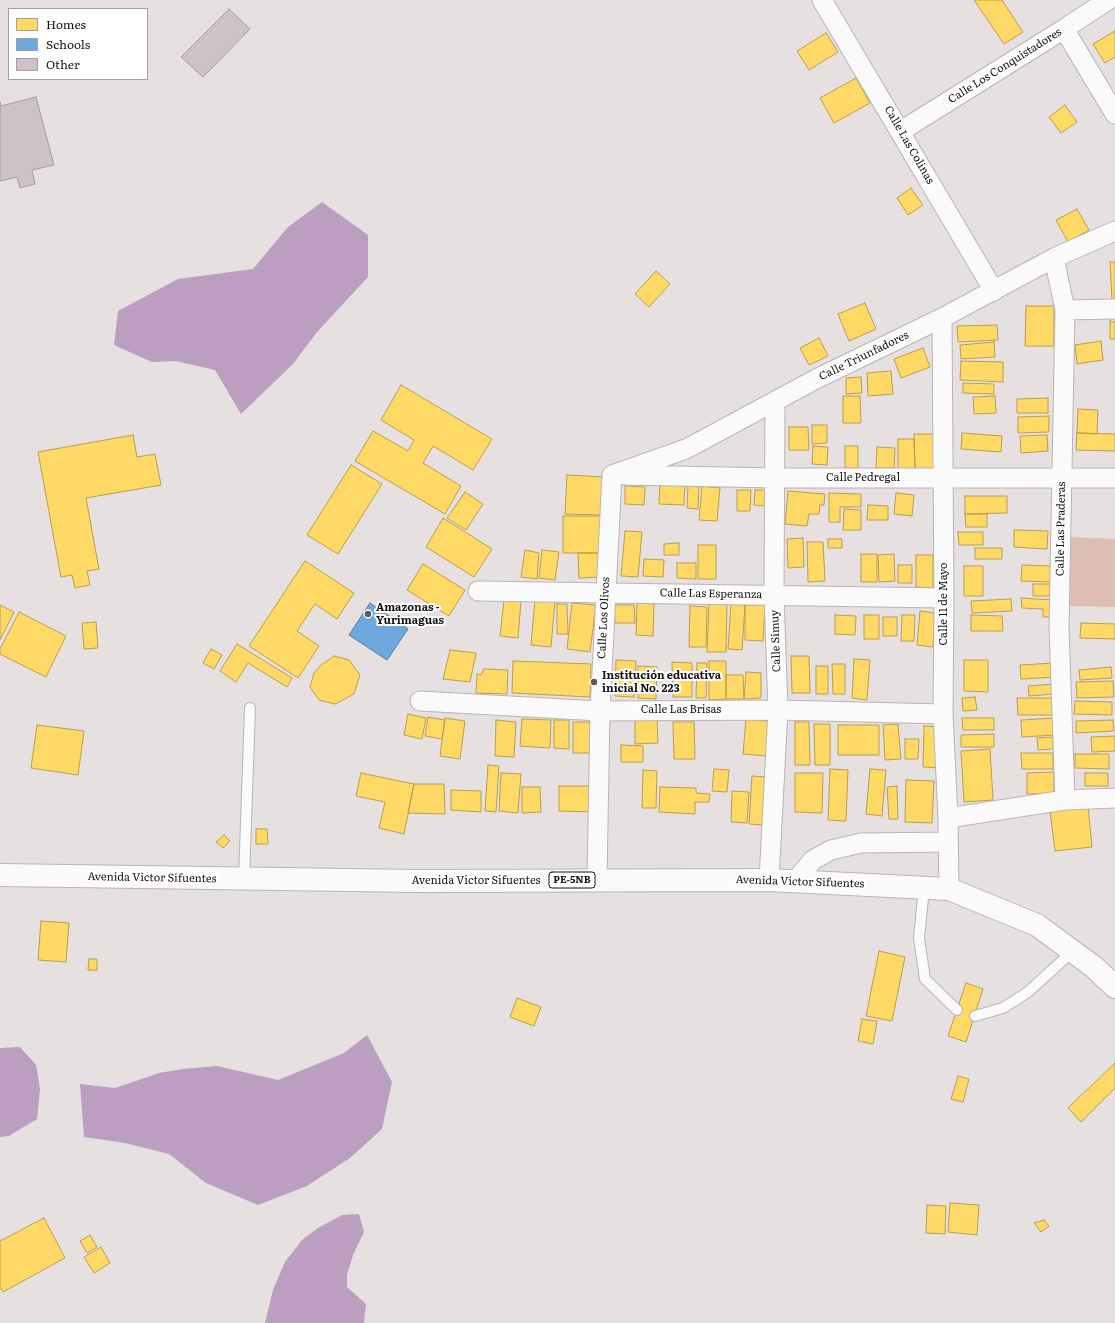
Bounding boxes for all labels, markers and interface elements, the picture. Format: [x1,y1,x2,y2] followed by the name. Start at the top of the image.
[8,8,148,80] legend
[46,15,86,33] text: Homes
[946,26,1064,106] street label: Calle Los Conquistadores
[46,35,90,53] text: Schools
[46,55,80,73] text: Other
[881,104,937,186] street label: Calle Las Colinas
[817,329,911,383] street label: Calle Triunfadores
[826,471,900,485] street label: Calle Pedregal
[1054,482,1068,576] street label: Calle Las Praderas
[937,562,951,646] street label: Calle 11 de Mayo
[595,577,613,659] street label: Calle Los Olivos
[660,587,762,601] street label: Calle Las Esperanza
[376,601,444,627] place label: Amazonas - Yurimaguas
[363,609,373,619] marker: Amazonas - Yurimaguas
[768,610,784,672] street label: Calle Simuy
[602,669,721,695] place label: Institución educativa inicial No. 223
[589,677,599,687] marker: Institución educativa inicial No. 223
[641,703,721,717] street label: Calle Las Brisas
[87,870,217,886] street label: Avenida Victor Sifuentes
[549,872,595,888] road number: PE-5NB
[735,873,865,891] street label: Avenida Victor Sifuentes
[412,874,540,888] street label: Avenida Victor Sifuentes

